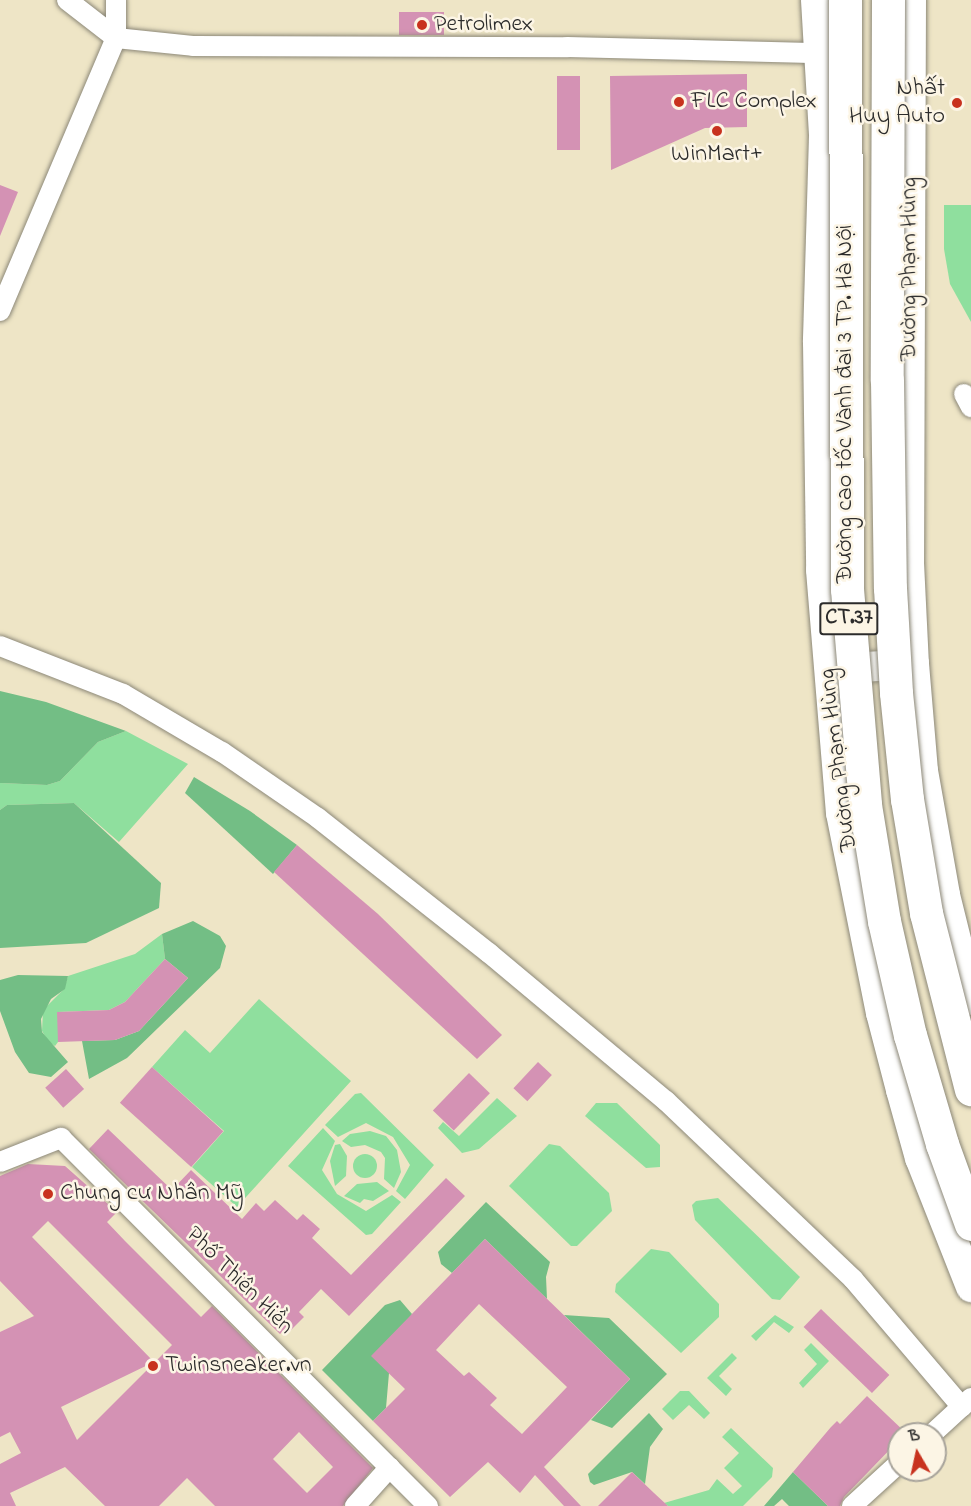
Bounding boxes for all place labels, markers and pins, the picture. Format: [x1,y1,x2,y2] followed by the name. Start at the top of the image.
[434,11,533,39] place label: Petrolimex
[415,18,429,32] marker: Petrolimex
[849,75,945,131] place label: Nhất Huy Auto
[691,88,817,116] place label: FLC Complex
[672,95,686,109] marker: FLC Complex
[950,96,964,110] marker: Nhất Huy Auto
[710,124,724,138] marker: WinMart+
[671,141,763,169] place label: WinMart+
[60,1180,243,1208] place label: Chung cư Nhân Mỹ
[41,1187,55,1201] marker: Chung cư Nhân Mỹ
[165,1352,312,1380] place label: Twinsneaker.vn
[146,1359,160,1373] marker: Twinsneaker.vn

